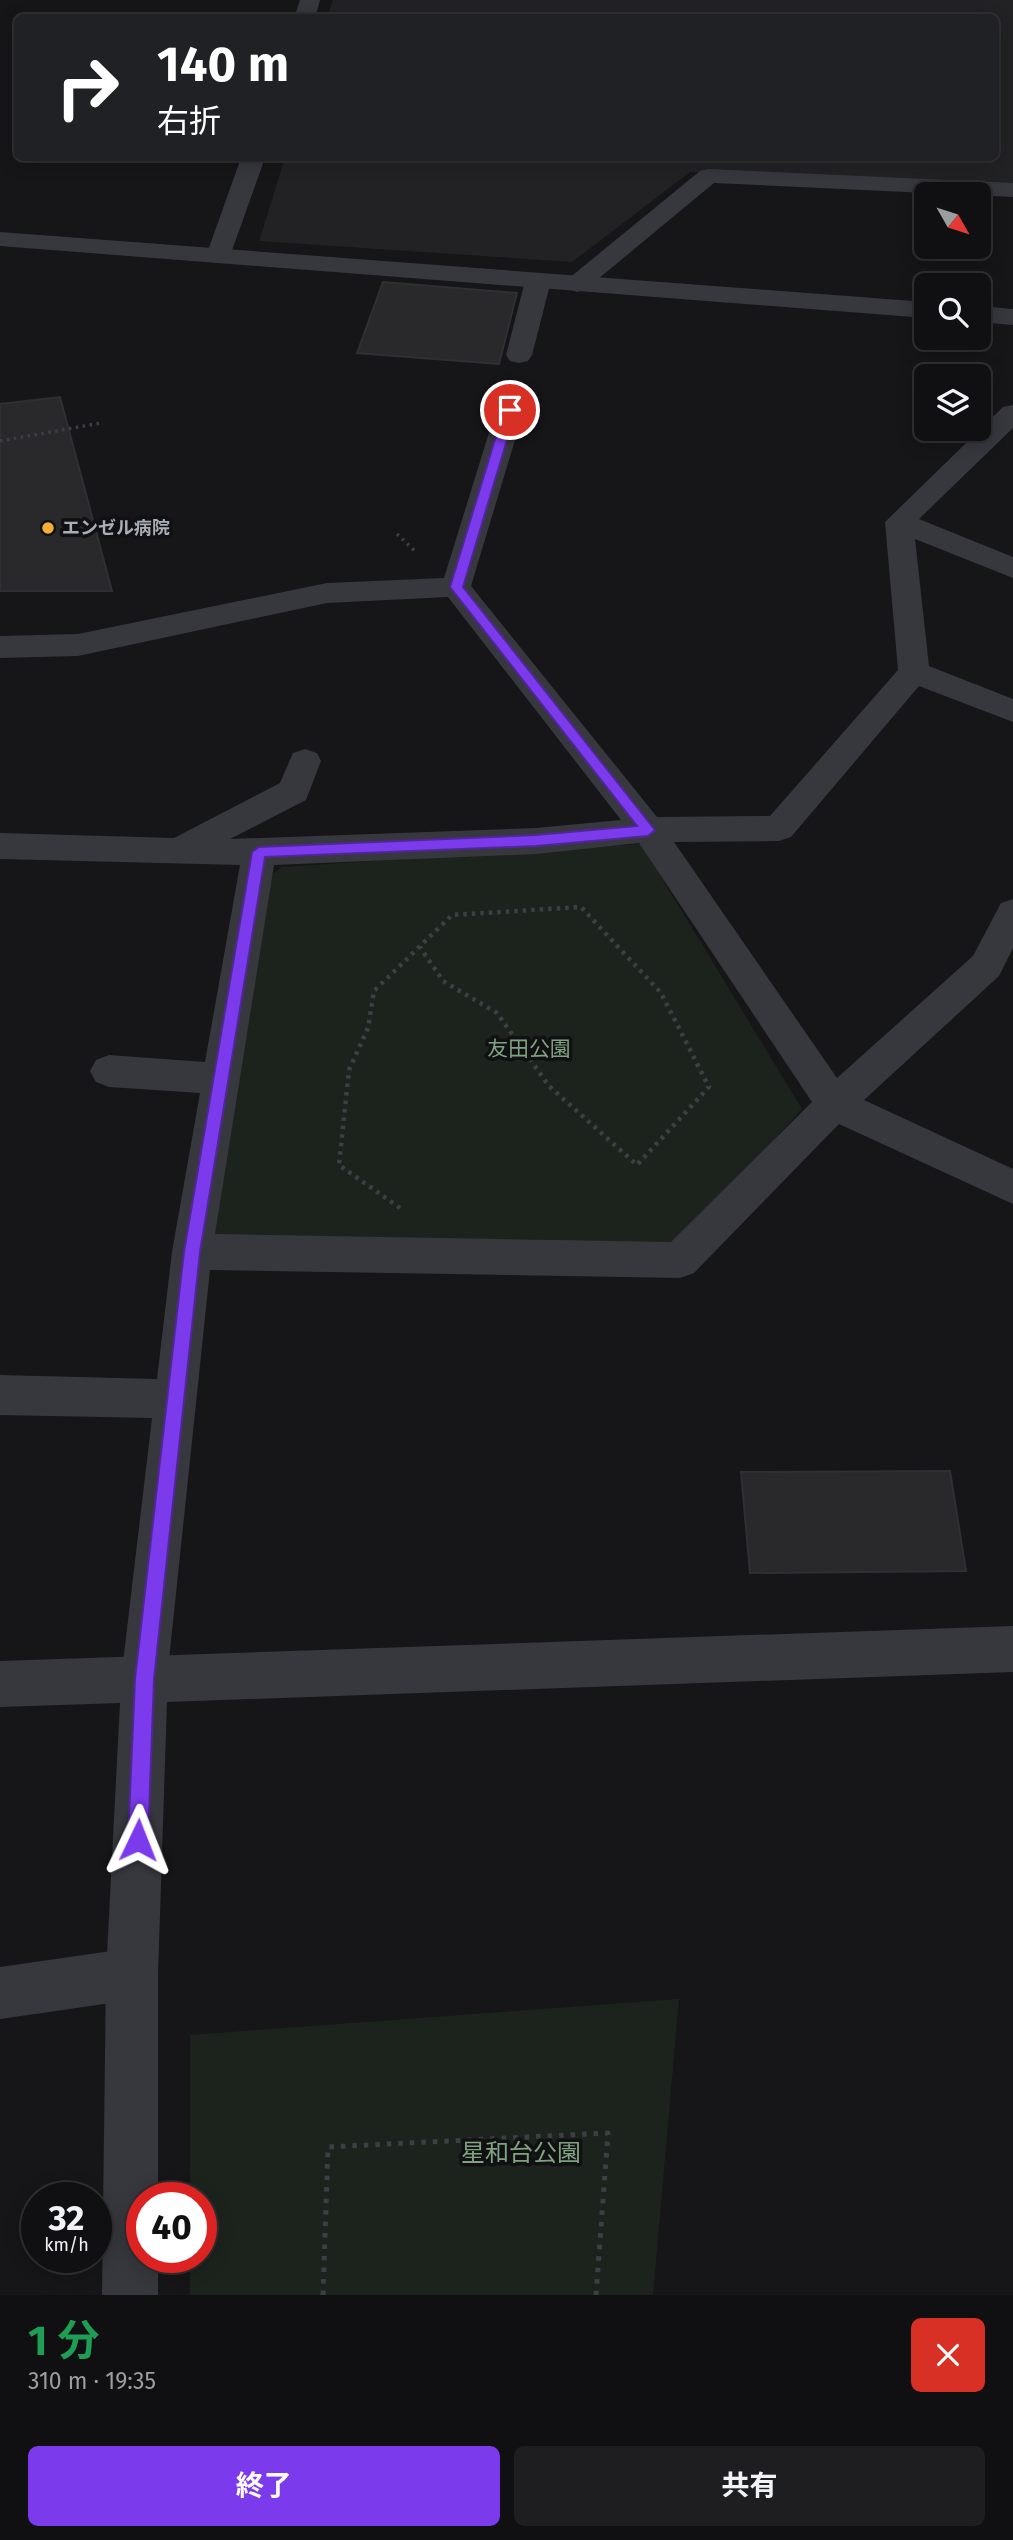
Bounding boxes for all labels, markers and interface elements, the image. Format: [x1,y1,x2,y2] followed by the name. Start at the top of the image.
[157,35,289,94] text: 140 m
[42,42,133,133] icon: right
[157,102,221,140] text: 右折
[914,182,990,259] north arrow
[914,182,991,441] map controls
[914,273,991,350] button: search
[914,364,991,441] button: layers
[480,380,540,440] pin
[491,391,529,429] icon: arrive
[62,517,170,539] place label: エンゼル病院
[40,520,56,536] marker: エンゼル病院
[487,1036,571,1062] park label: 友田公園
[101,1803,175,1877] position arrow
[461,2139,581,2167] park label: 星和台公園
[126,2182,217,2273] speed limit sign: 40
[49,2197,84,2239] text: 32
[44,2234,89,2256] text: km/h
[28,2316,99,2366] text: 1 分
[911,2318,985,2392] button: close
[28,2367,156,2395] text: 310 m · 19:35
[28,2446,500,2526] button: 終了
[514,2446,985,2526] button: 共有

